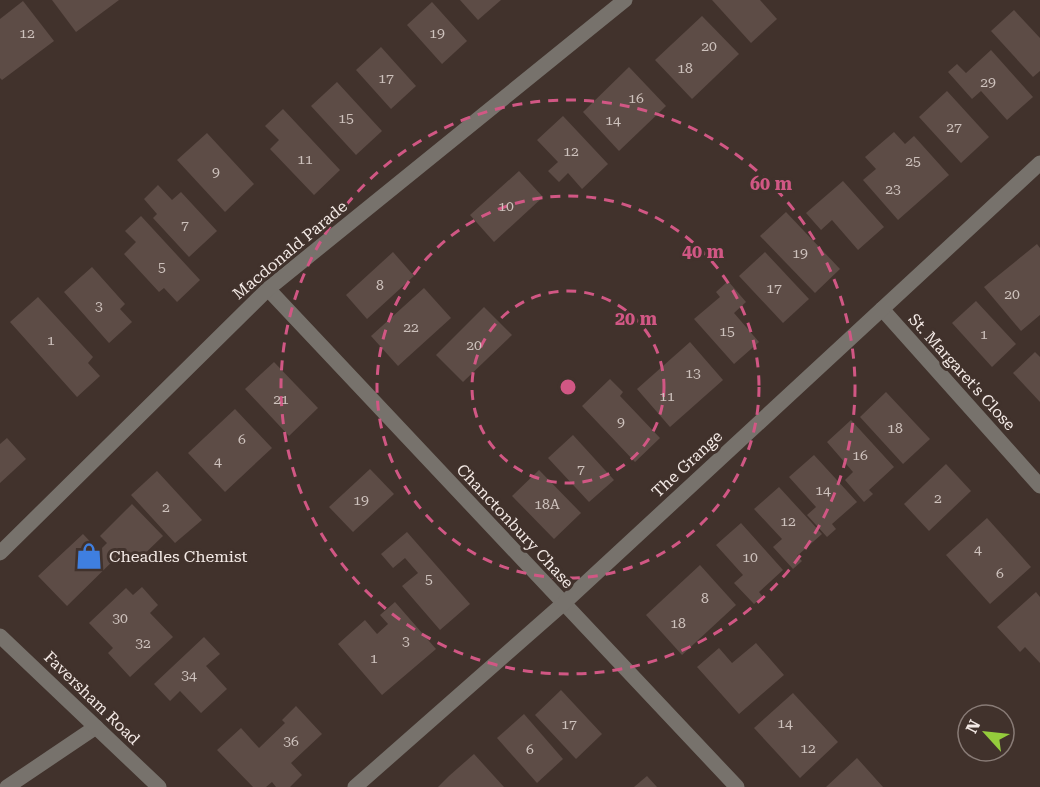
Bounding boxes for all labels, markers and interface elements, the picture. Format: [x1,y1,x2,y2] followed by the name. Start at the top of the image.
[19,25,35,41] house number: 12
[429,25,445,41] house number: 19
[701,38,717,54] house number: 20
[677,60,693,76] house number: 18
[378,70,394,86] house number: 17
[980,74,996,90] house number: 29
[628,90,644,106] house number: 16
[338,110,354,126] house number: 15
[605,112,621,128] house number: 14
[946,119,962,135] house number: 27
[563,143,579,159] house number: 12
[297,151,313,167] house number: 11
[905,153,921,169] house number: 25
[212,164,220,180] house number: 9
[750,173,793,194] text: 60 m
[885,181,901,197] house number: 23
[229,197,351,303] street label: Macdonald Parade
[498,198,514,214] house number: 10
[181,217,189,233] house number: 7
[682,241,725,262] text: 40 m
[792,245,808,261] house number: 19
[158,259,166,275] house number: 5
[376,277,384,293] house number: 8
[766,280,782,296] house number: 17
[1004,286,1020,302] house number: 20
[95,298,103,314] house number: 3
[615,308,658,329] text: 20 m
[905,310,1020,434] street label: St. Margaret's Close
[403,319,419,335] house number: 22
[719,323,735,339] house number: 15
[980,326,988,342] house number: 1
[47,332,55,348] house number: 1
[466,337,482,353] house number: 20
[685,365,701,381] house number: 13
[558,377,578,397] centre of rings
[659,388,675,404] house number: 11
[273,391,289,407] house number: 21
[617,414,625,430] house number: 9
[887,420,903,436] house number: 18
[648,426,726,501] street label: The Grange
[238,431,246,447] house number: 6
[852,447,868,463] house number: 16
[214,453,222,469] house number: 4
[452,460,578,592] street label: Chanctonbury Chase
[577,461,585,477] house number: 7
[815,482,831,498] house number: 14
[934,490,942,506] house number: 2
[353,492,369,508] house number: 19
[534,496,560,512] house number: 18A
[162,499,170,515] house number: 2
[780,513,796,529] house number: 12
[74,541,104,571] shop icon: Cheadles Chemist
[974,541,982,557] house number: 4
[109,547,248,566] place label: Cheadles Chemist
[742,549,758,565] house number: 10
[996,565,1004,581] house number: 6
[425,571,433,587] house number: 5
[701,590,709,606] house number: 8
[112,610,128,626] house number: 30
[670,615,686,631] house number: 18
[402,633,410,649] house number: 3
[135,635,151,651] house number: 32
[40,647,144,749] street label: Faversham Road
[370,650,378,666] house number: 1
[181,667,197,683] house number: 34
[956,703,1016,763] north arrow
[777,715,793,731] house number: 14
[561,716,577,732] house number: 17
[962,717,984,736] text: N
[283,733,299,749] house number: 36
[800,740,816,756] house number: 12
[526,741,534,757] house number: 6

